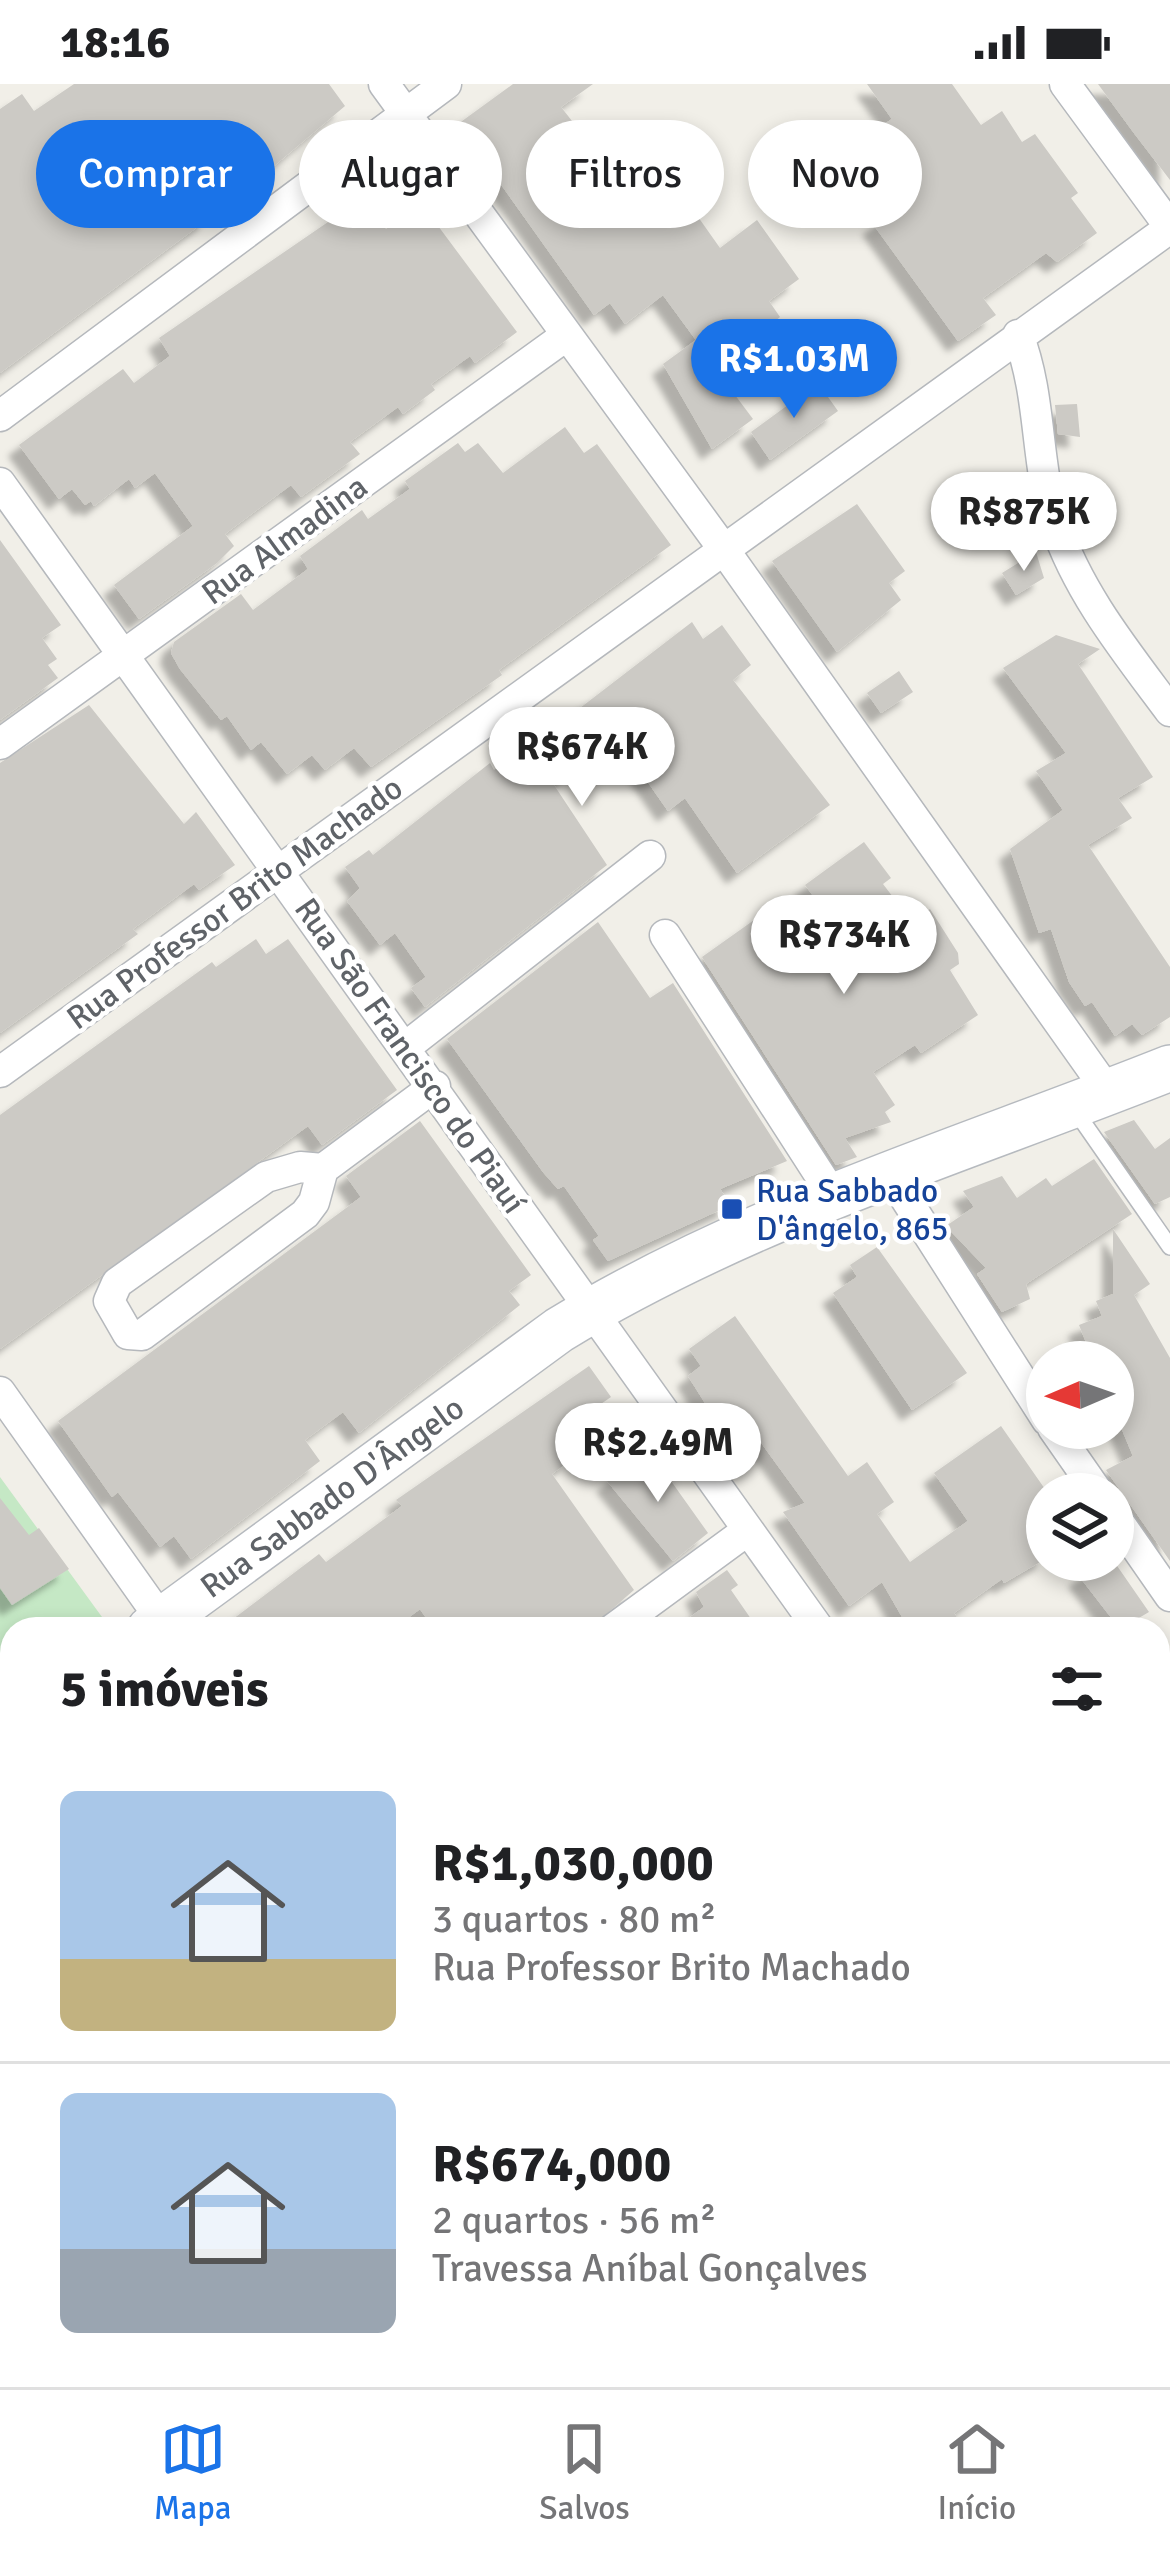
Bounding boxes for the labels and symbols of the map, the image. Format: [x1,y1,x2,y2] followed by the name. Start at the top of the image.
[683,319,905,421] pin: R$1.03M
[194,466,376,614] street label: Rua Almadina
[926,472,1122,574] pin: R$875K
[484,707,680,809] pin: R$674K
[59,768,411,1039] street label: Rua Professor Brito Machado
[285,890,534,1222] street label: Rua São Francisco do Piauí
[746,895,942,997] pin: R$734K
[756,1171,949,1250] place label: Rua Sabbado D'ângelo, 865
[719,1196,745,1222] marker: Rua Sabbado D'ângelo, 865
[1026,1341,1134,1449] north arrow
[193,1387,472,1607] street label: Rua Sabbado D'Ângelo
[547,1403,769,1505] pin: R$2.49M

